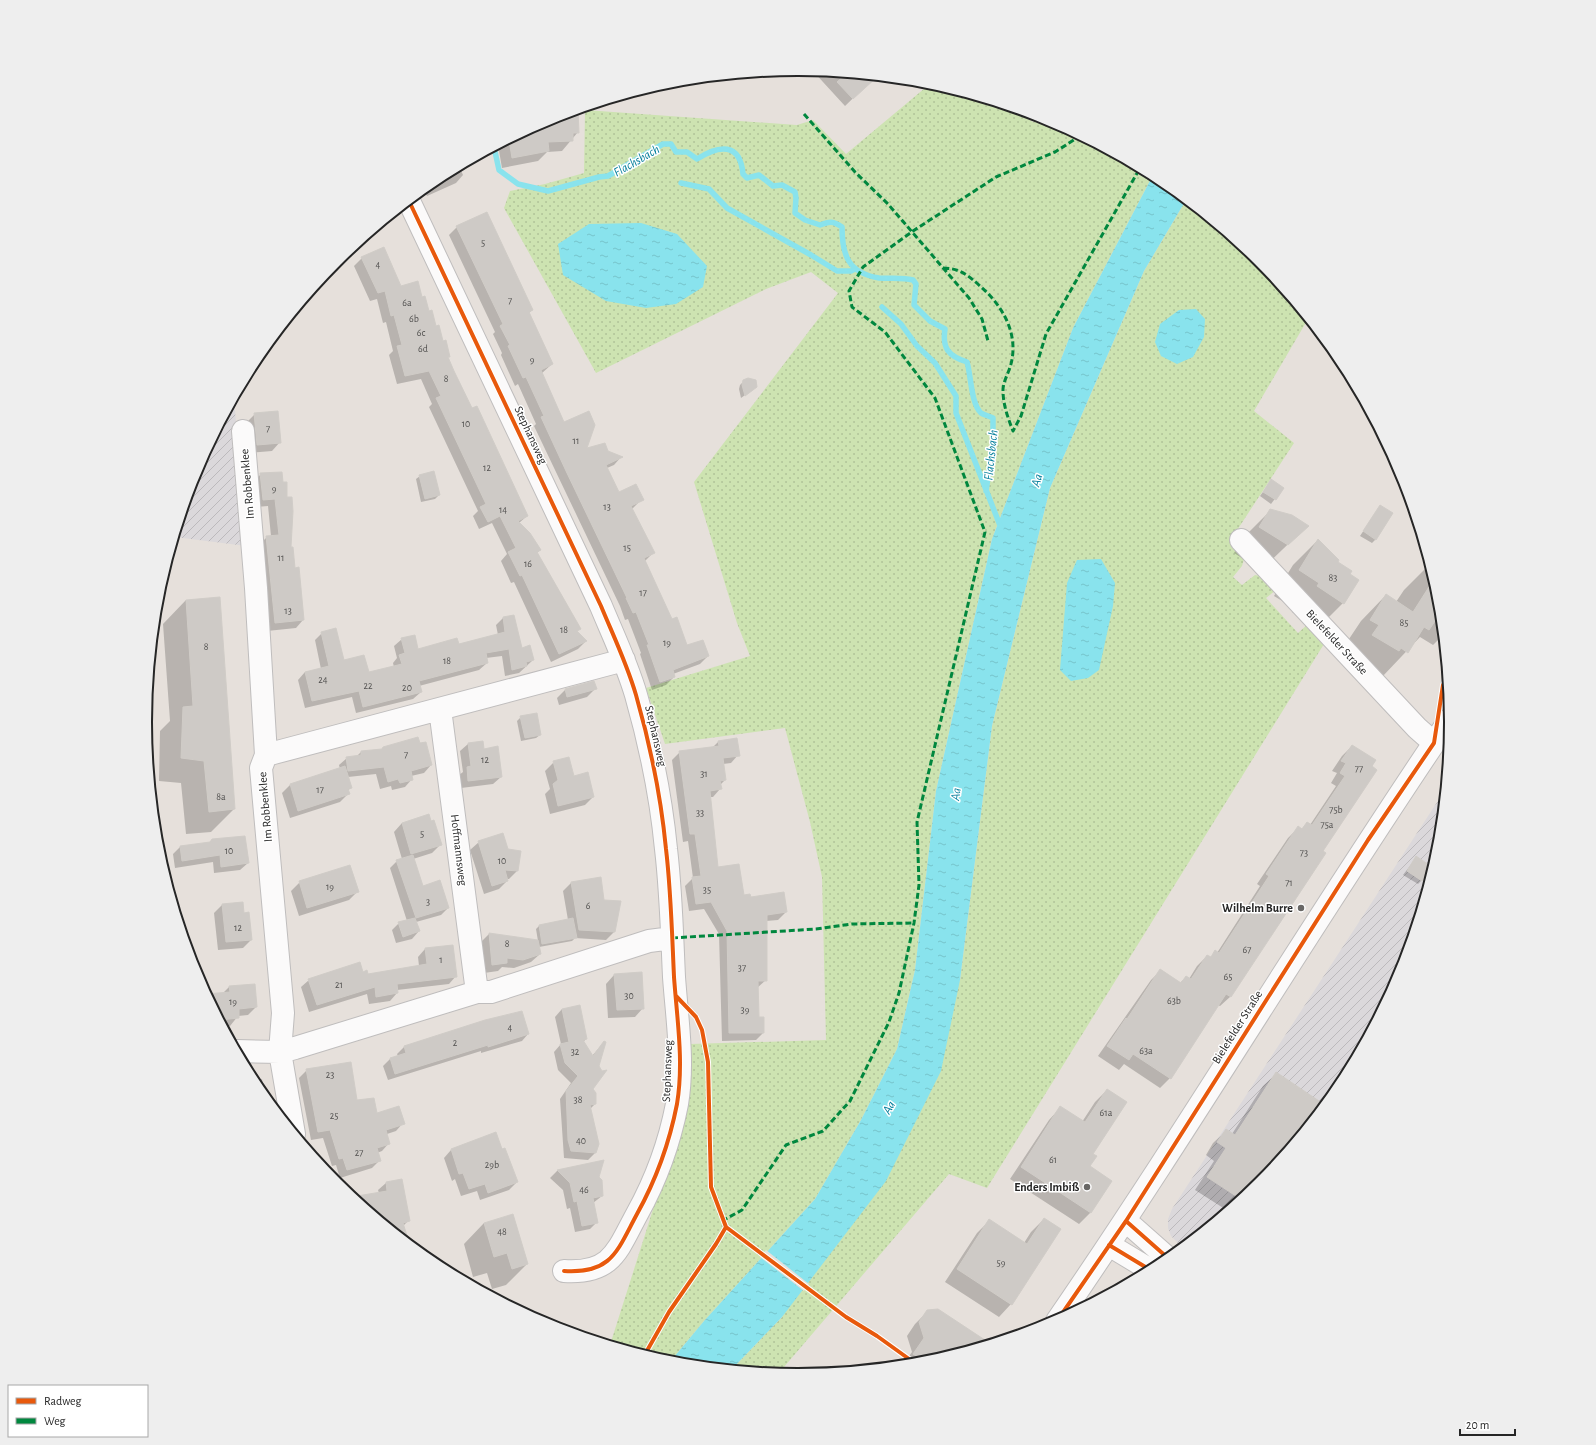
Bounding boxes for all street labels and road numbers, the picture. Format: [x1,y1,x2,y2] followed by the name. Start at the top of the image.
[512,404,550,466] street label: Stephansweg
[238,448,256,520] street label: Im Robbenklee
[1304,607,1370,677] street label: Bielefelder Straße
[643,704,669,768] street label: Stephansweg
[256,771,274,843] street label: Im Robbenklee
[449,814,469,887] street label: Hoffmannsweg
[1210,988,1264,1066] street label: Bielefelder Straße
[660,1039,674,1102] street label: Stephansweg

